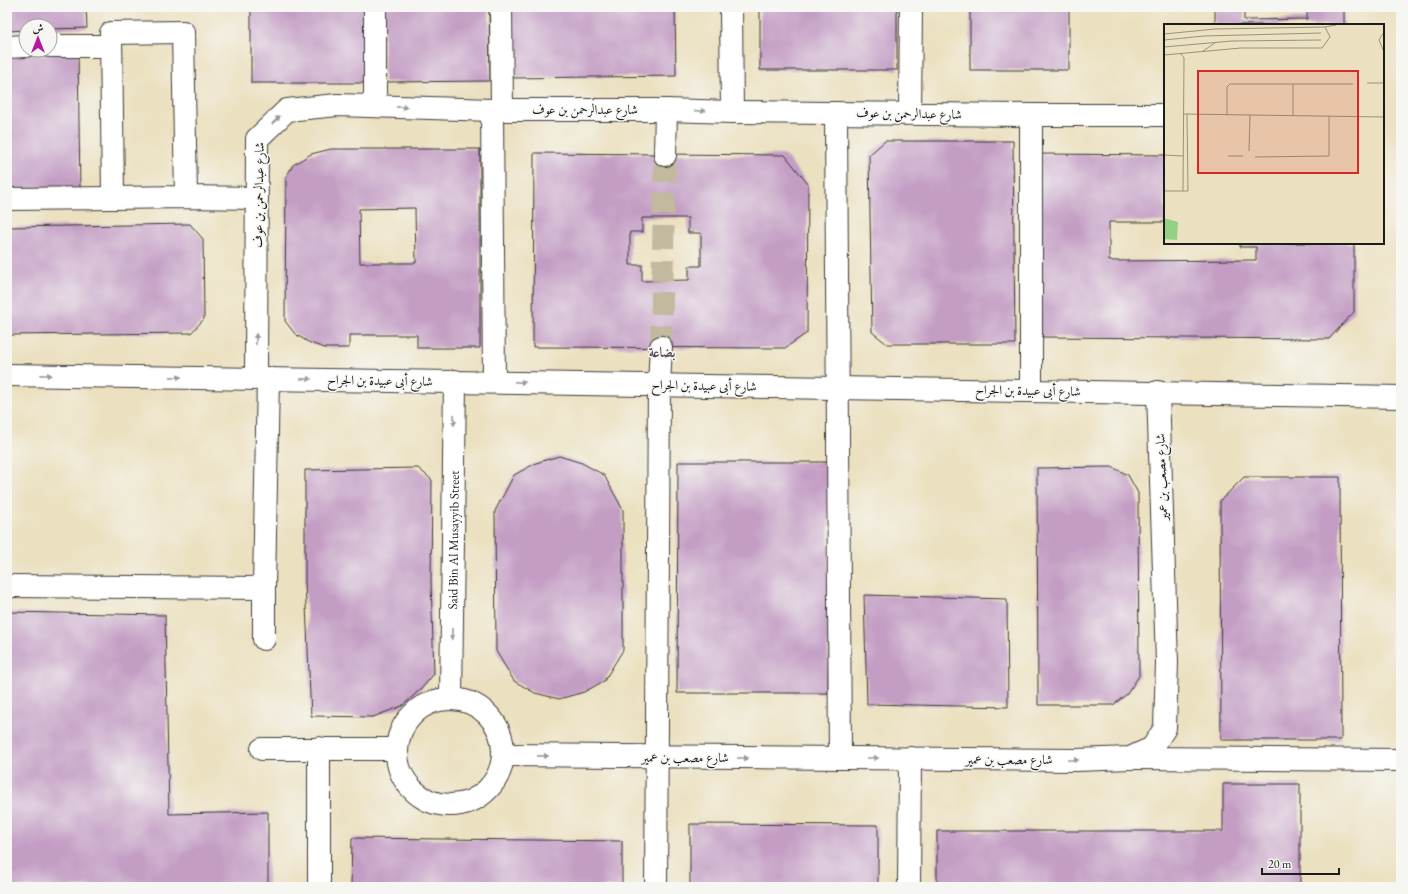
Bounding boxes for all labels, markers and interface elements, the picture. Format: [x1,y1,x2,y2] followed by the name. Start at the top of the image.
[18,18,58,58] north arrow
[33,21,44,35] text: ش
[1164,24,1384,244] inset map
[532,101,638,121] street label: شارع عبدالرحمن بن عوف
[396,104,409,110] one-way arrow
[856,104,962,126] street label: شارع عبدالرحمن بن عوف
[694,107,706,114] one-way arrow
[271,115,281,125] one-way arrow
[249,142,271,248] street label: شارع عبدالرحمن بن عوف
[253,332,259,345] one-way arrow
[649,343,676,361] district label: بضاعة
[327,371,433,393] street label: شارع أبى عبيدة بن الجراح
[40,372,53,378] one-way arrow
[170,374,183,380] one-way arrow
[300,376,313,382] one-way arrow
[651,376,757,398] street label: شارع أبى عبيدة بن الجراح
[514,379,527,385] one-way arrow
[975,381,1081,403] street label: شارع أبى عبيدة بن الجراح
[451,414,458,426] one-way arrow
[1151,433,1175,523] street label: شارع مصعب بن عمير
[444,470,463,610] street label: Said Bin Al Musayyib Street
[449,628,455,641] one-way arrow
[639,749,729,769] street label: شارع مصعب بن عمير
[963,751,1053,771] street label: شارع مصعب بن عمير
[537,752,549,759] one-way arrow
[737,755,750,761] one-way arrow
[867,755,880,761] one-way arrow
[1067,757,1080,763] one-way arrow
[1262,850,1339,876] scale bar
[1268,856,1292,872] text: 20 m

